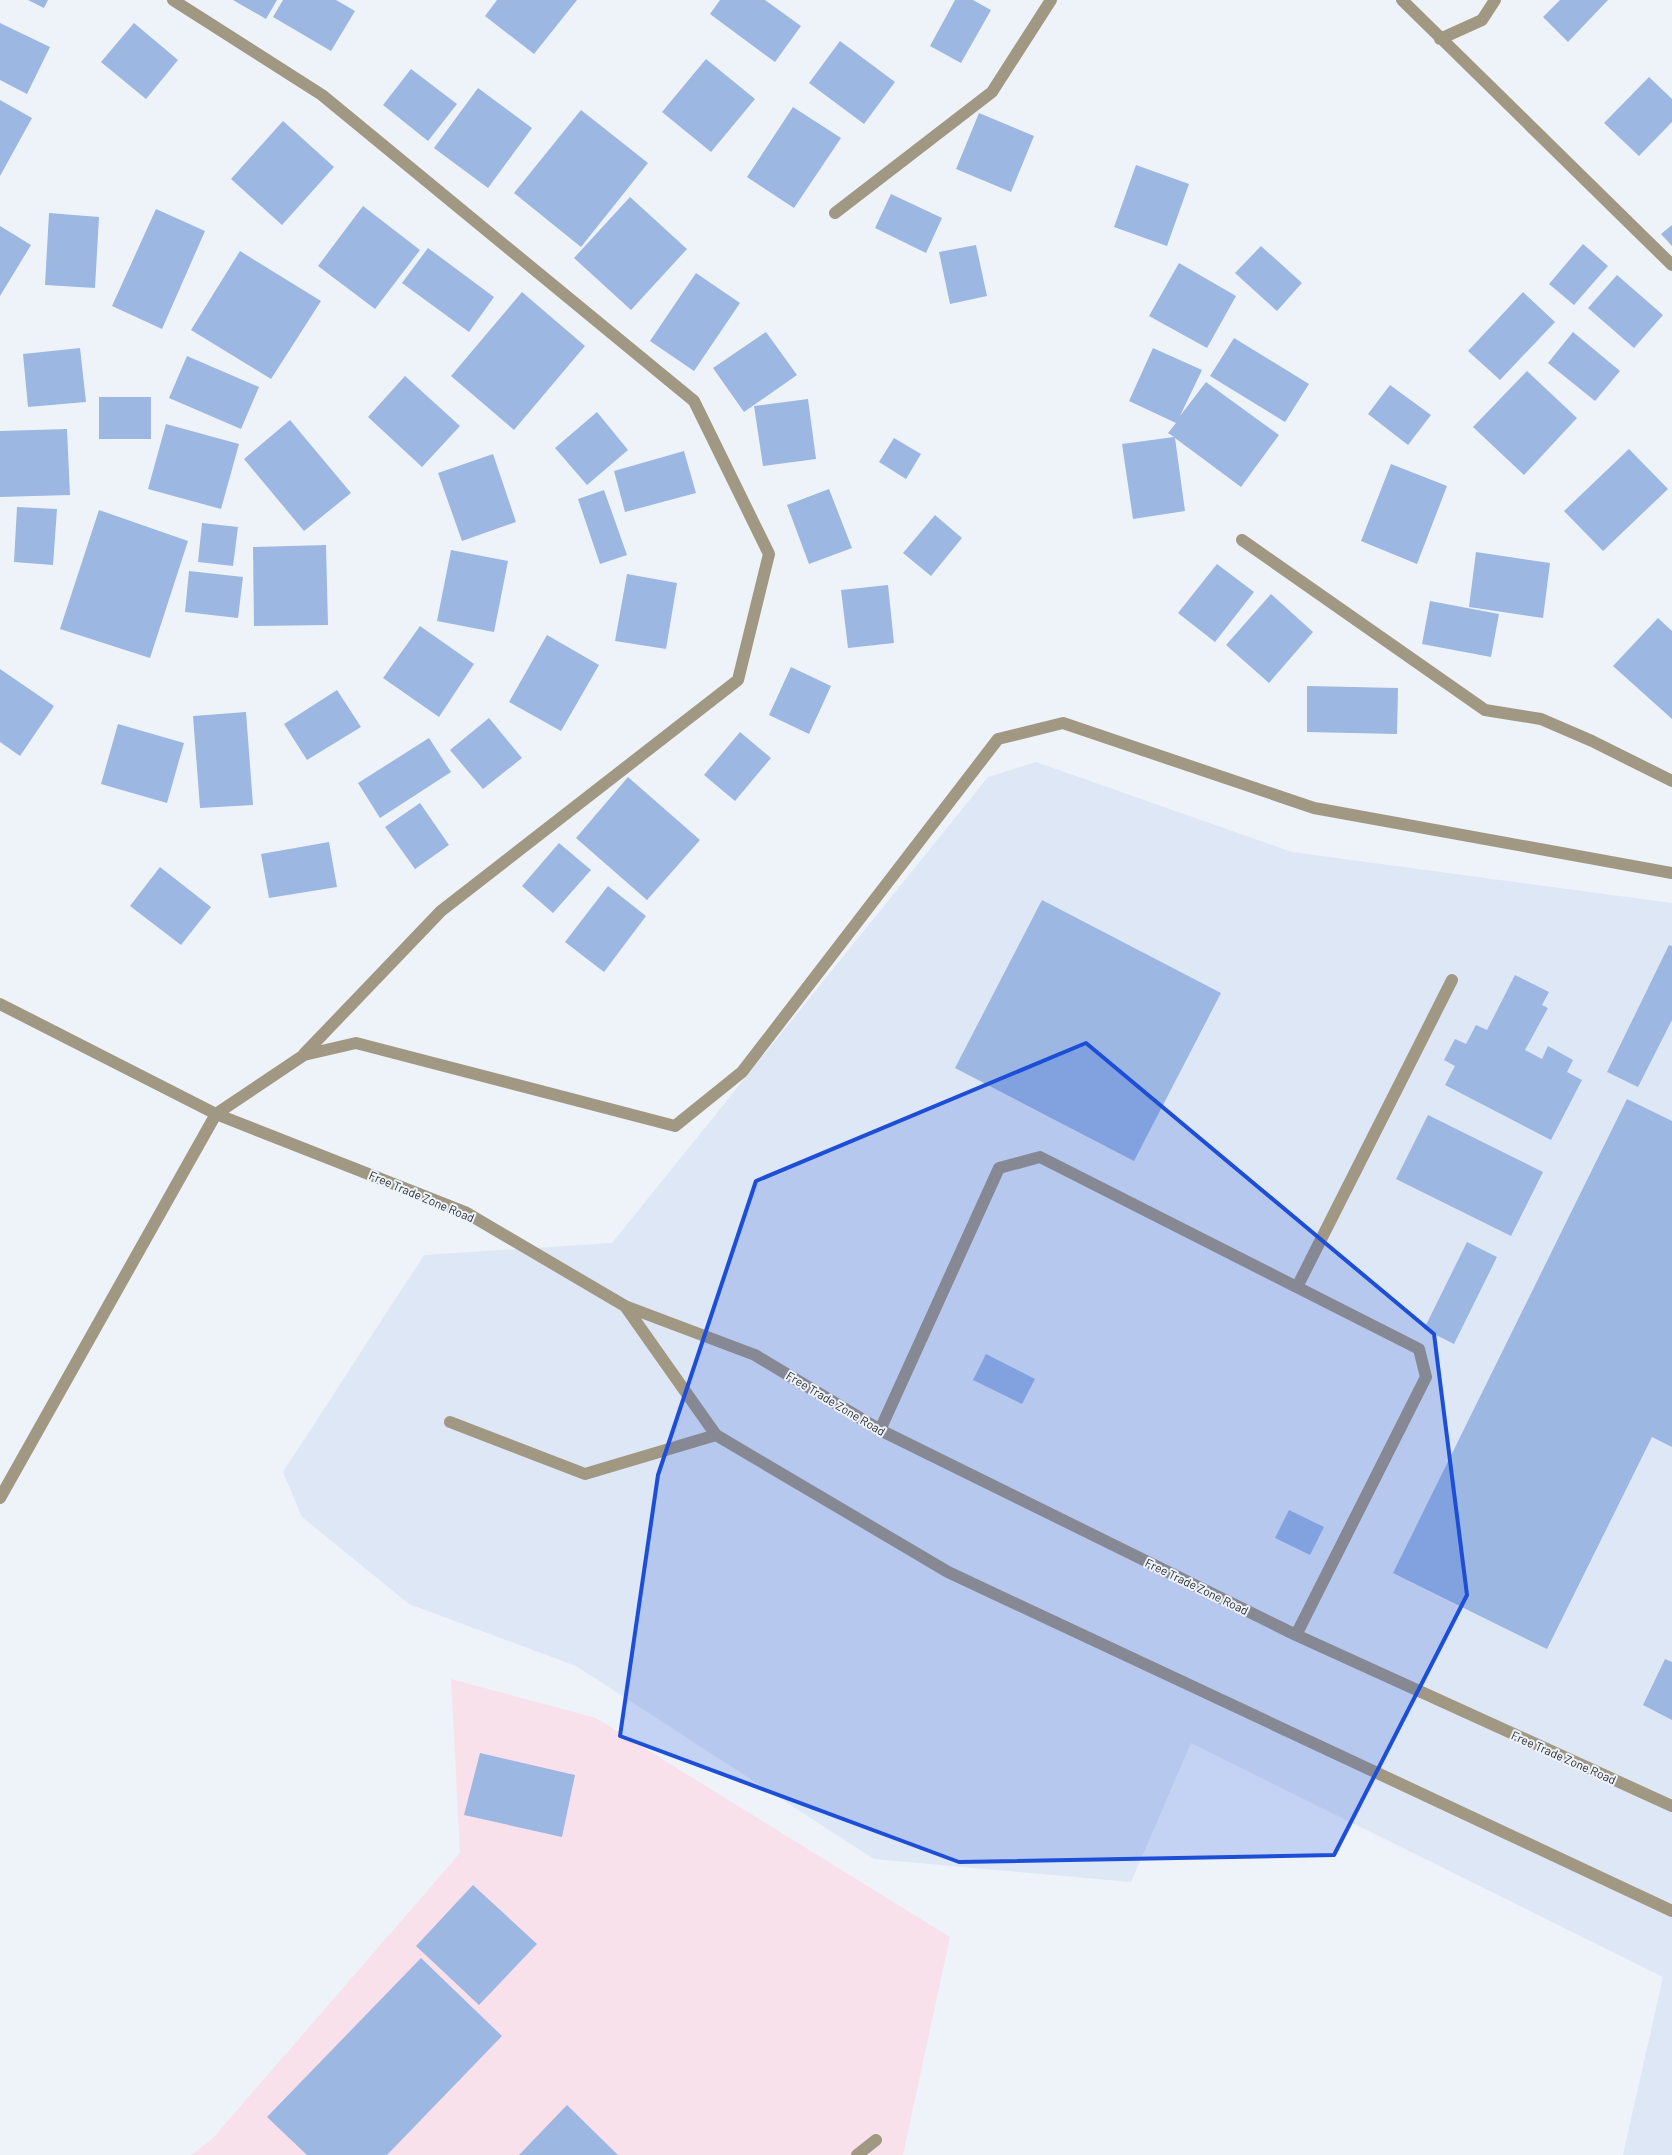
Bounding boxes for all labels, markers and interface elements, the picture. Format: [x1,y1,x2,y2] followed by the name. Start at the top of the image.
[367,1167,477,1225] street label: Free Trade Zone Road
[784,1368,888,1438] street label: Free Trade Zone Road
[1143,1555,1251,1617] street label: Free Trade Zone Road
[1510,1728,1618,1786] street label: Free Trade Zone Road

